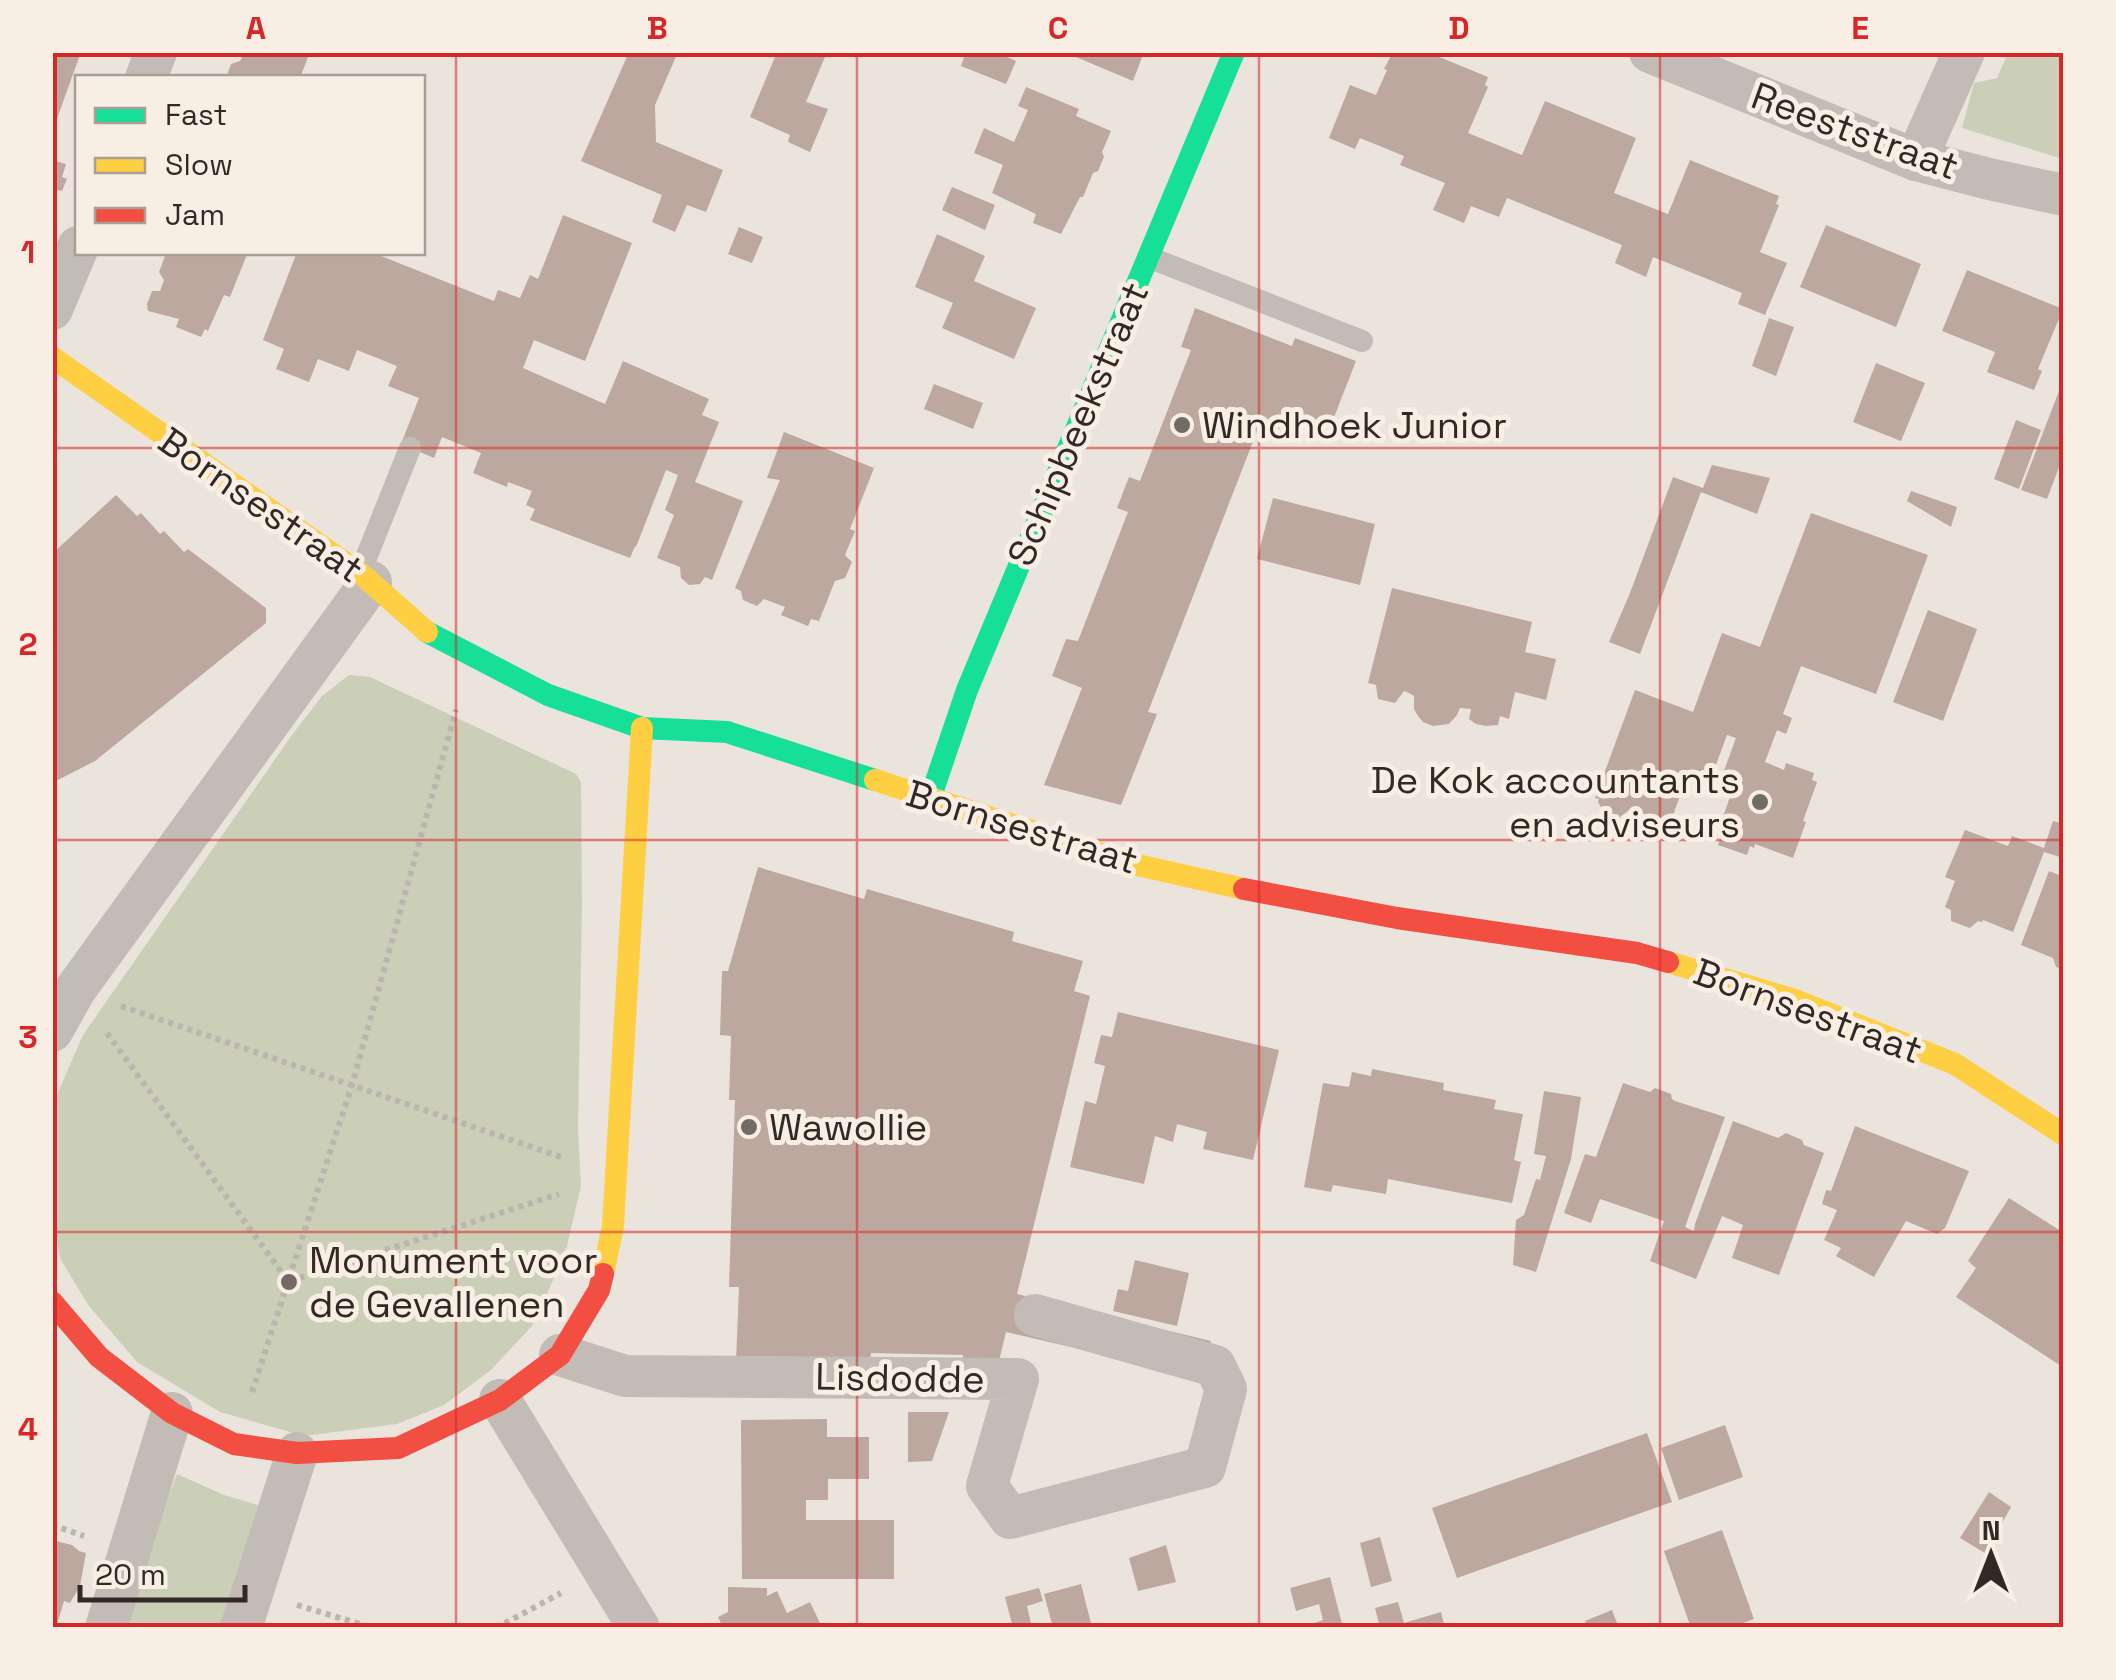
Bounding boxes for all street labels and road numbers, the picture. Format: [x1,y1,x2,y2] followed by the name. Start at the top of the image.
[1745,71,1965,191] street label: Reeststraat
[997,275,1159,573] street label: Schipbeekstraat
[149,417,373,593] street label: Bornsestraat
[900,769,1144,885] street label: Bornsestraat
[1687,947,1929,1075] street label: Bornsestraat
[815,1353,985,1403] street label: Lisdodde

